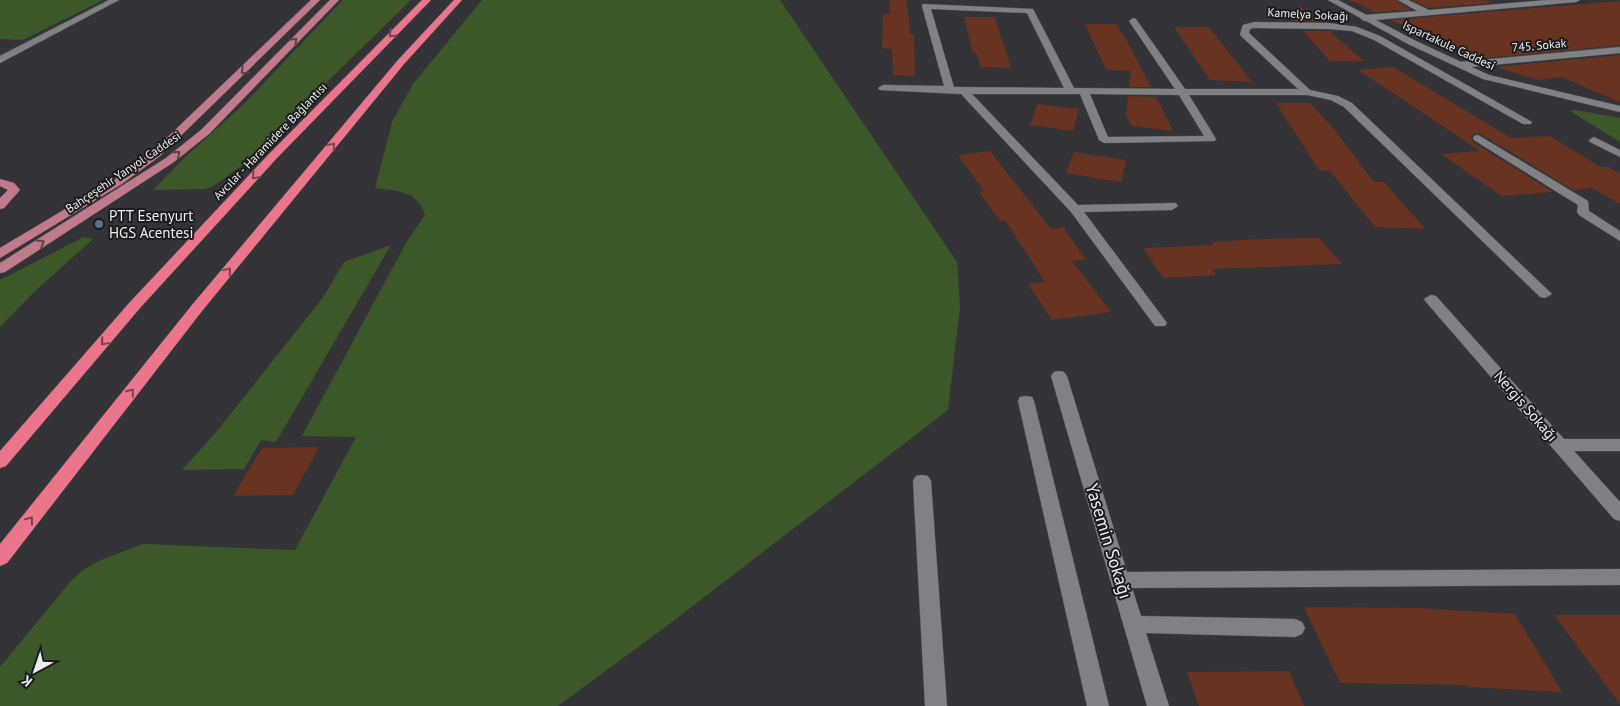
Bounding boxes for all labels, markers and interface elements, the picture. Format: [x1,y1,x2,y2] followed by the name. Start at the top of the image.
[1267,4,1349,24] street label: Kamelya Sokağı
[1400,17,1498,73] street label: Ispartakule Caddesi
[389,28,398,37] one-way arrow
[1511,35,1567,55] street label: 745. Sokak
[288,38,297,47] one-way arrow
[240,65,249,74] one-way arrow
[210,79,330,203] street label: Avcılar - Haramidere Bağlantısı
[63,128,183,216] street label: Bahçeşehir Yanyol Caddesi
[326,142,335,151] one-way arrow
[171,152,180,160] one-way arrow
[252,170,261,179] one-way arrow
[109,206,193,242] place label: PTT Esenyurt HGS Acentesi
[93,218,105,230] marker: PTT Esenyurt HGS Acentesi
[36,240,45,250] one-way arrow
[222,268,231,277] one-way arrow
[100,336,109,345] one-way arrow
[1490,367,1562,445] street label: Nergis Sokağı
[125,389,134,398] one-way arrow
[1080,480,1138,602] street label: Yasemin Sokağı
[25,517,33,526] one-way arrow
[10,646,60,696] north arrow
[17,671,36,691] text: K

